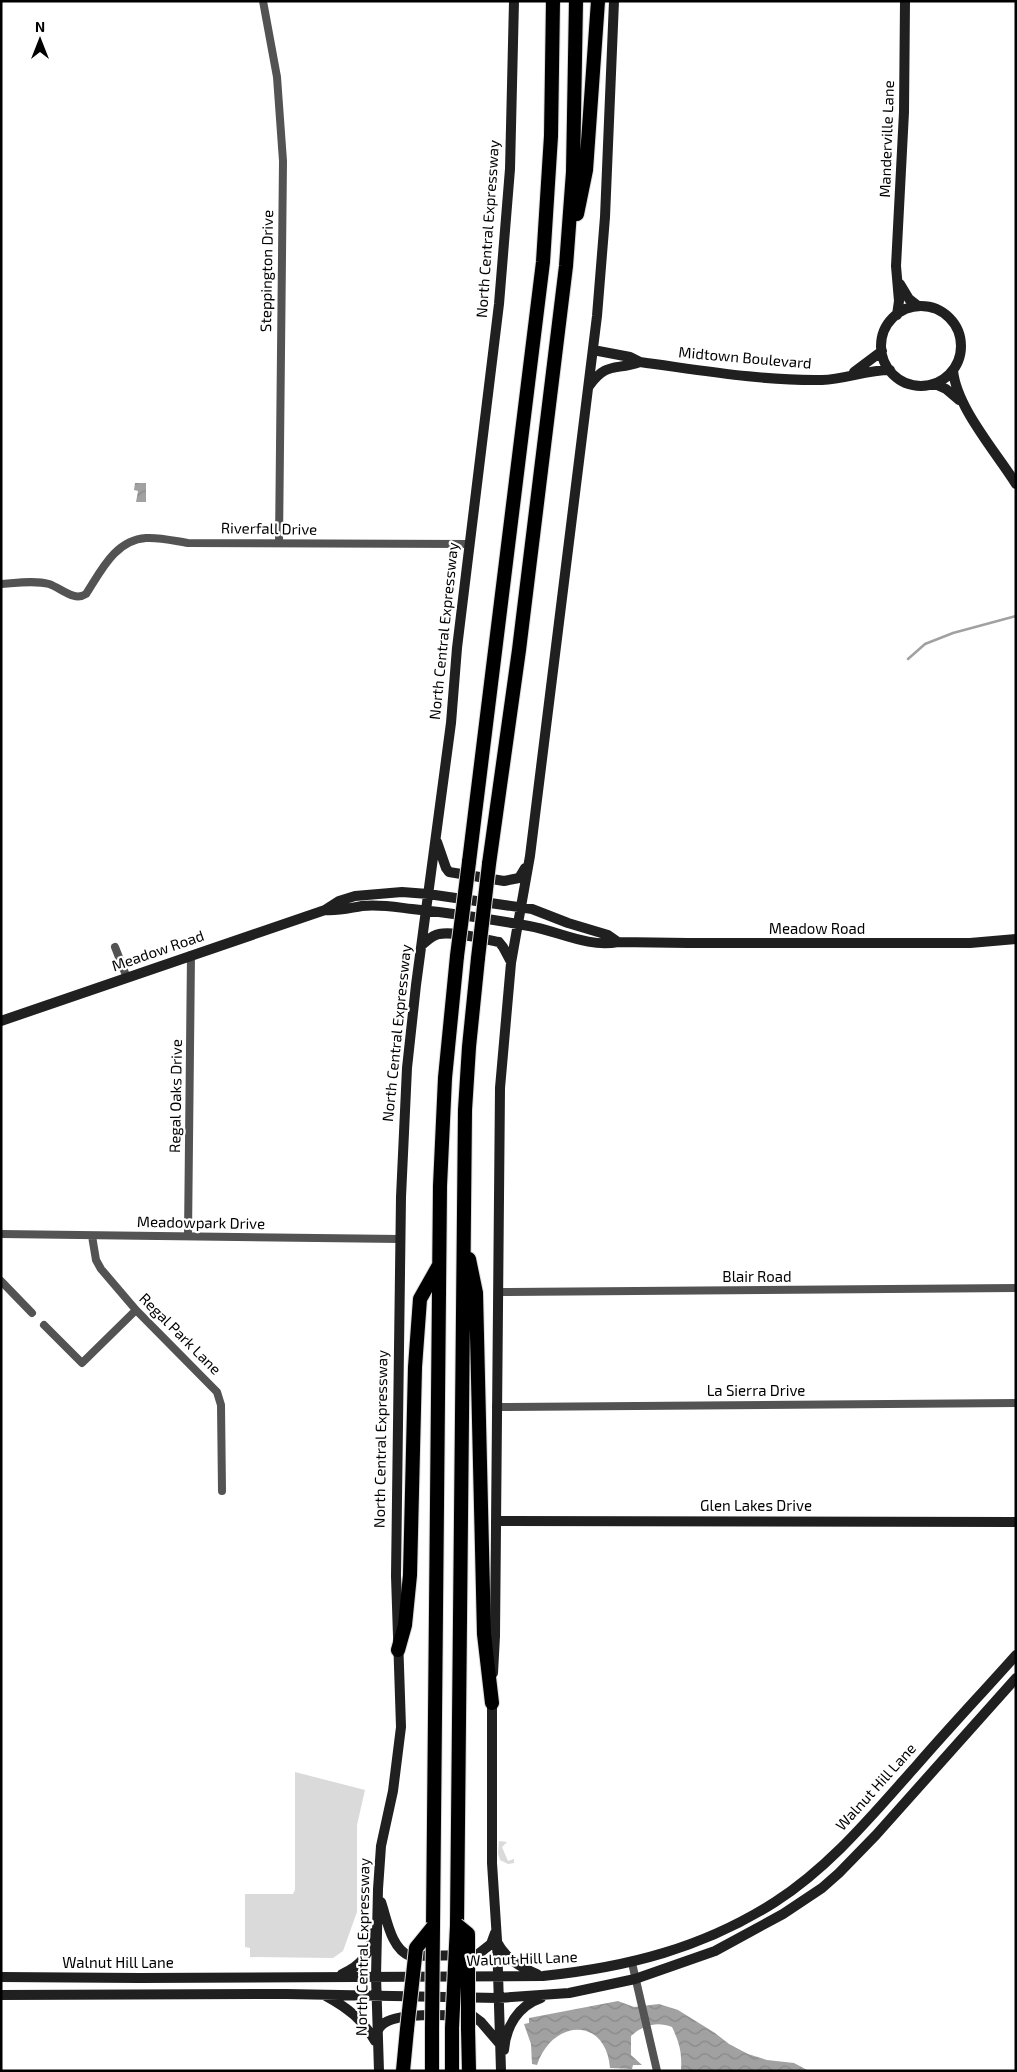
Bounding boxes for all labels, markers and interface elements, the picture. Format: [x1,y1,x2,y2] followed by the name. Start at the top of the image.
[15,15,65,65] north arrow
[35,18,45,35] text: N
[875,80,897,198] street label: Manderville Lane
[472,139,502,318] street label: North Central Expressway
[256,210,276,332] street label: Steppington Drive
[678,342,812,372] street label: Midtown Boulevard
[221,518,317,538] street label: Riverfall Drive
[425,541,461,720] street label: North Central Expressway
[769,919,865,937] street label: Meadow Road
[109,926,206,974] street label: Meadow Road
[378,943,414,1122] street label: North Central Expressway
[165,1039,185,1153] street label: Regal Oaks Drive
[137,1212,265,1232] street label: Meadowpark Drive
[722,1267,792,1285] street label: Blair Road
[136,1289,225,1378] street label: Regal Park Lane
[369,1350,391,1528] street label: North Central Expressway
[707,1381,805,1399] street label: La Sierra Drive
[700,1496,812,1514] street label: Glen Lakes Drive
[831,1739,919,1834] street label: Walnut Hill Lane
[351,1858,373,2036] street label: North Central Expressway
[466,1947,578,1969] street label: Walnut Hill Lane
[62,1953,174,1971] street label: Walnut Hill Lane

